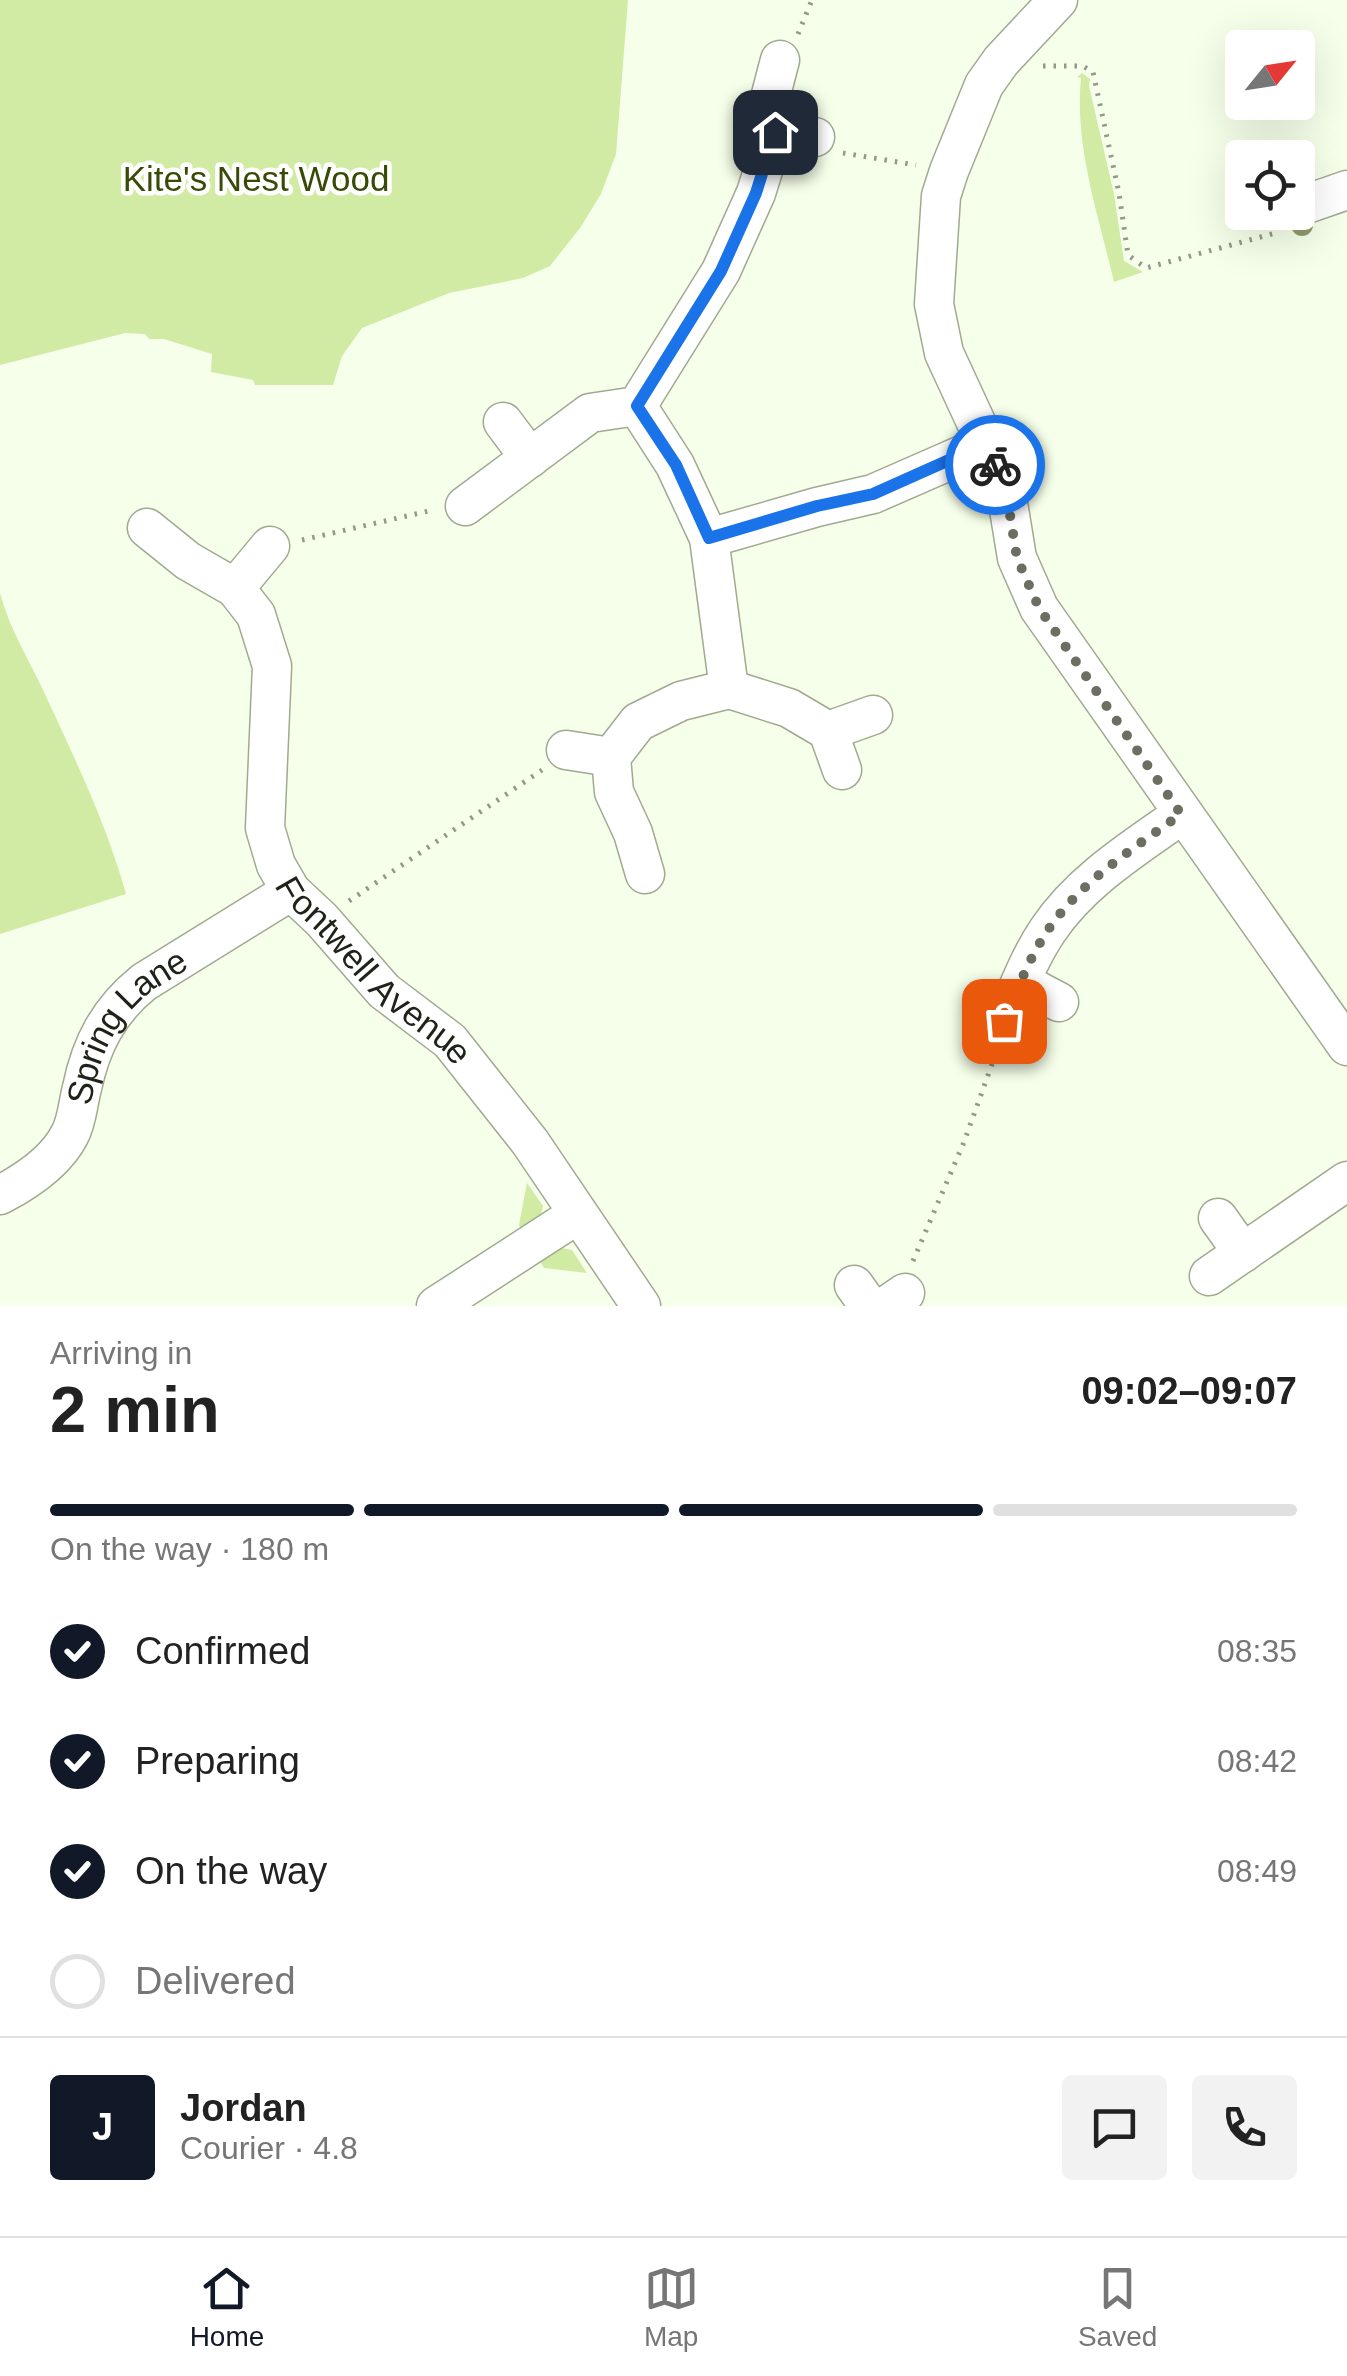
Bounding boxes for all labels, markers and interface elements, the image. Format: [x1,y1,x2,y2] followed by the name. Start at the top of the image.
[1225,30,1315,120] north arrow
[1225,30,1315,230] map controls
[733,90,818,175] pin
[748,105,803,160] icon: home
[1225,140,1315,230] button: locate
[123,159,389,198] park label: Kite's Nest Wood
[945,415,1045,515] courier
[968,438,1023,493] icon: bike
[268,869,480,1071] street label: Fontwell Avenue
[59,940,194,1108] street label: Spring Lane
[962,979,1047,1064] pin
[977,994,1032,1049] icon: bag
[50,1335,192,1371] text: Arriving in
[1081,1370,1297,1412] text: 09:02–09:07
[50,1373,220,1446] text: 2 min
[50,1531,329,1567] text: On the way · 180 m
[50,1624,105,1679] icon: check
[135,1630,310,1672] text: Confirmed
[1217,1633,1297,1669] text: 08:35
[50,1734,105,1789] icon: check
[135,1740,300,1782] text: Preparing
[1217,1743,1297,1779] text: 08:42
[50,1844,105,1899] icon: check
[135,1850,327,1892] text: On the way
[1217,1853,1297,1889] text: 08:49
[135,1960,296,2002] text: Delivered
[1062,2075,1167,2180] button: chat
[1192,2075,1297,2180] button: phone
[180,2087,307,2129] text: Jordan
[92,2106,113,2148] text: J
[180,2130,358,2166] text: Courier · 4.8
[190,2261,264,2353] tab: Home
[644,2261,699,2353] tab: Map
[1078,2261,1157,2353] tab: Saved

